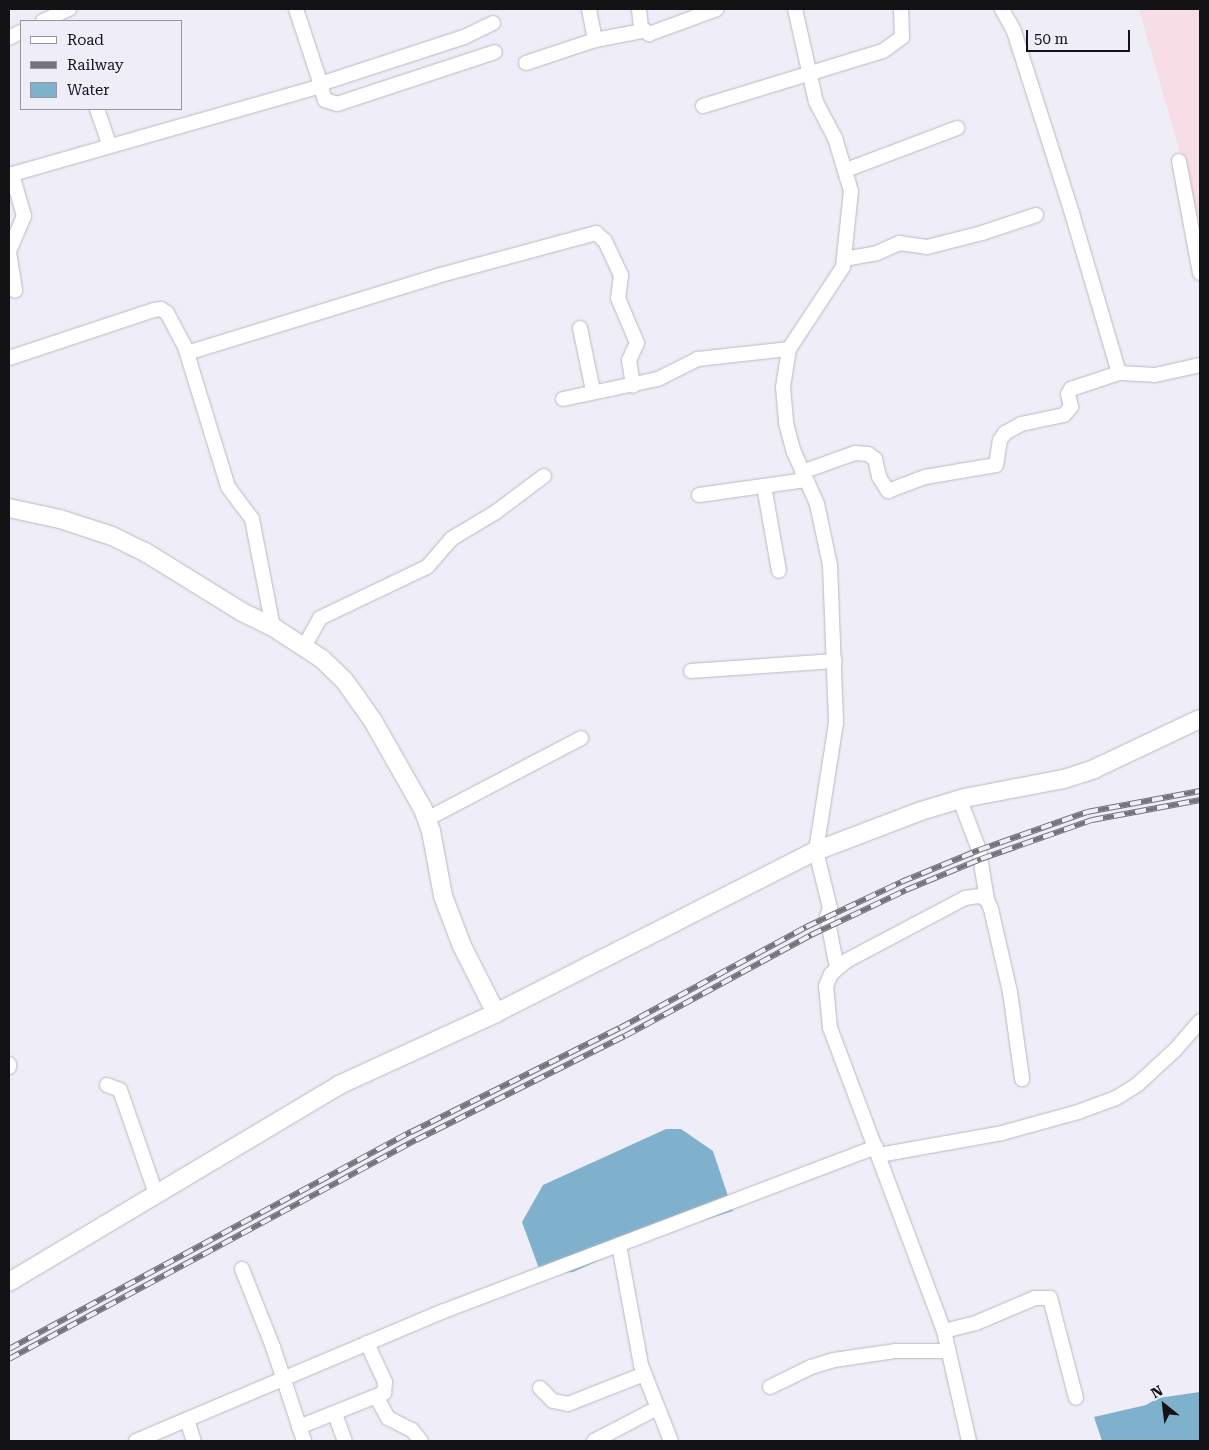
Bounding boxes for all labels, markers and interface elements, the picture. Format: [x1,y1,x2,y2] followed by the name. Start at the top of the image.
[20,20,182,110] legend
[1029,20,1133,52] scale bar
[1034,30,1068,48] text: 50 m
[67,31,104,49] text: Road
[67,56,124,74] text: Railway
[67,81,109,99] text: Water
[1139,1380,1189,1430] north arrow
[1148,1382,1165,1401] text: N

